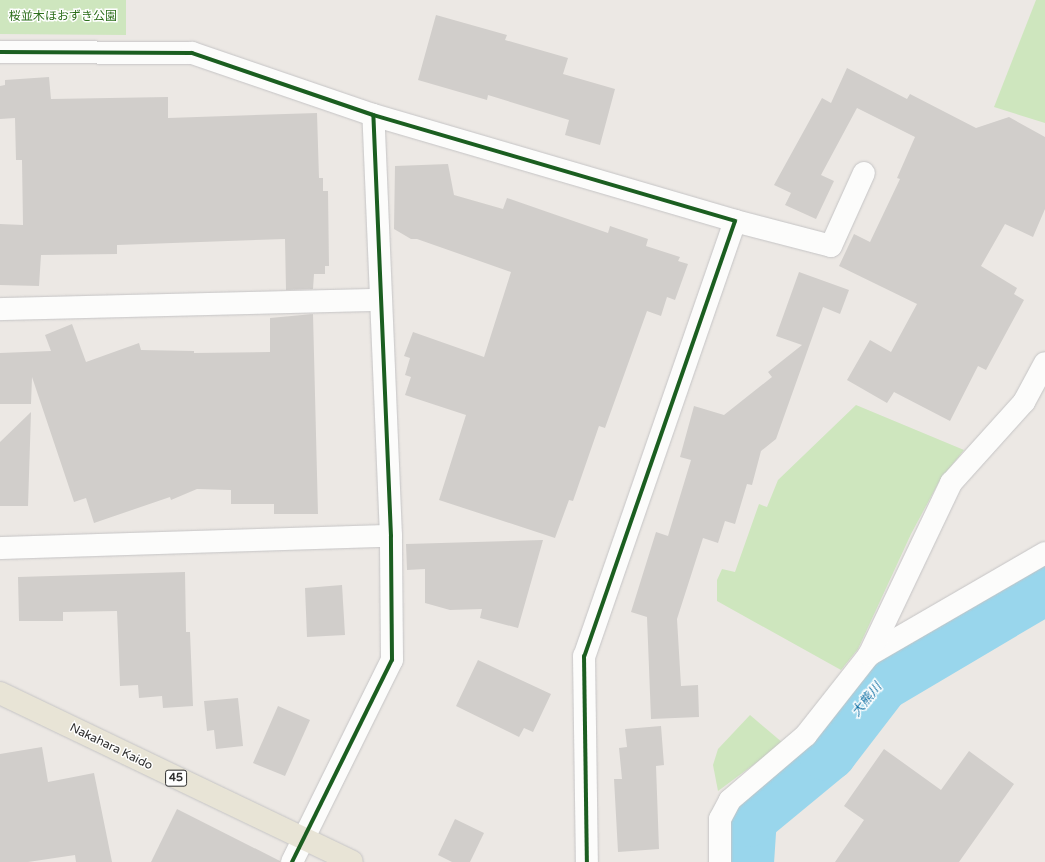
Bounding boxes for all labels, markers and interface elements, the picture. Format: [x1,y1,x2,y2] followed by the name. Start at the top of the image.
[9,10,117,24] park label: 桜並木ほおずき公園
[849,680,885,720] water label: 大熊川
[67,721,155,773] street label: Nakahara Kaido
[165,769,187,787] road number: 45

